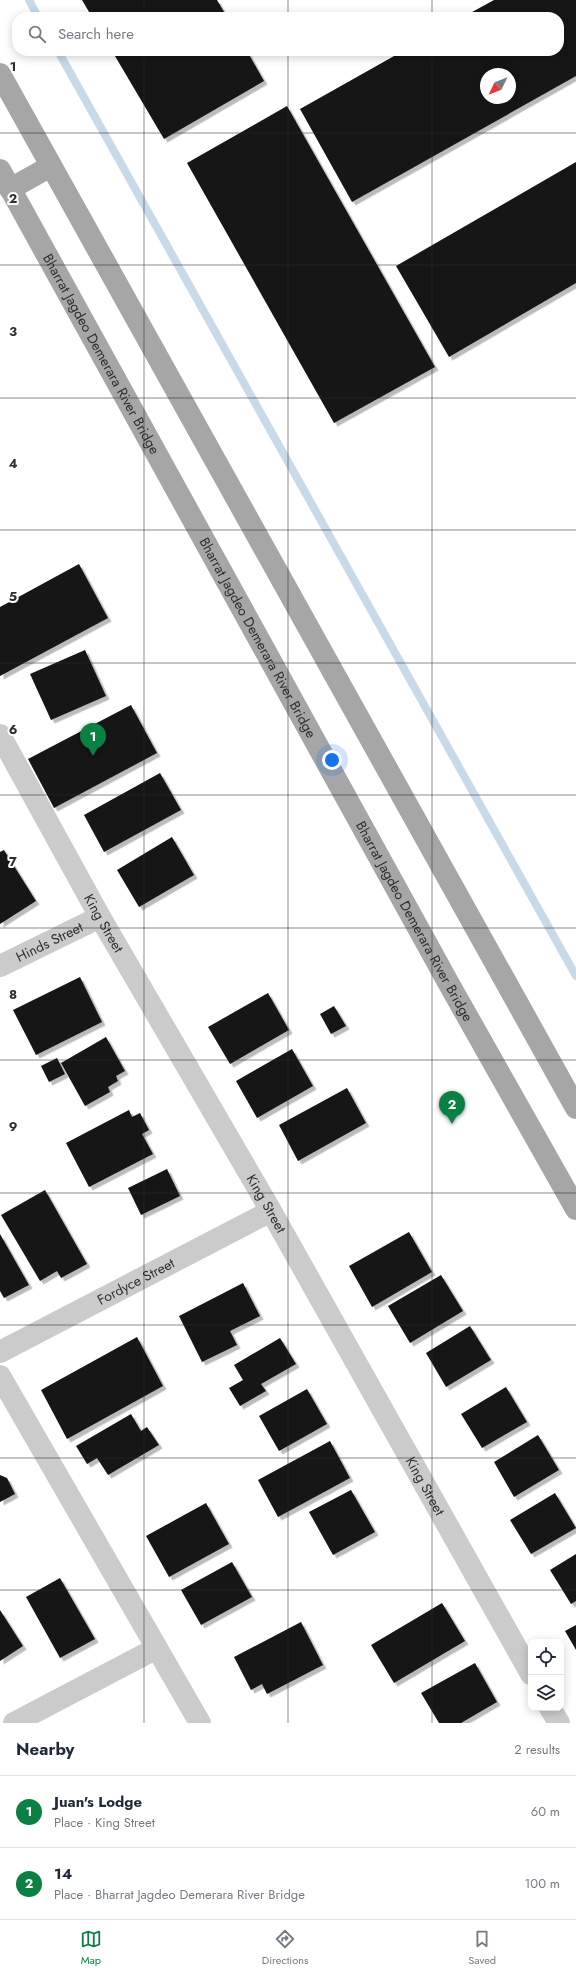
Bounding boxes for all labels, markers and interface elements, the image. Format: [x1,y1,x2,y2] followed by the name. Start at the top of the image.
[12,12,564,56] search box
[26,23,48,45] icon: search
[58,23,134,45] text: Search here
[10,57,16,76] text: 1
[480,68,516,104] north arrow
[9,189,17,208] text: 2
[38,250,165,458] street label: Bharrat Jagdeo Demerara River Bridge
[9,322,17,341] text: 3
[8,454,18,473] text: 4
[195,534,321,741] street label: Bharrat Jagdeo Demerara River Bridge
[9,587,17,606] text: 5
[9,720,18,739] text: 6
[80,723,106,756] pin: 1
[322,750,342,770] your location
[351,817,478,1025] street label: Bharrat Jagdeo Demerara River Bridge
[9,852,17,871] text: 7
[79,890,129,957] street label: King Street
[13,917,87,967] street label: Hinds Street
[9,985,17,1004] text: 8
[439,1091,465,1124] pin: 2
[9,1117,18,1136] text: 9
[242,1170,292,1237] street label: King Street
[94,1253,178,1310] street label: Fordyce Street
[401,1453,450,1519] street label: King Street
[528,1639,564,1711] map controls
[528,1639,564,1675] button: locate
[528,1675,564,1711] button: layers
[16,1737,74,1761] text: Nearby
[514,1740,560,1759] text: 2 results
[54,1791,142,1813] text: Juan's Lodge
[26,1802,32,1821] text: 1
[531,1802,560,1821] text: 60 m
[54,1813,155,1832] text: Place · King Street
[54,1863,72,1885] text: 14
[25,1874,33,1893] text: 2
[525,1874,560,1893] text: 100 m
[54,1885,305,1904] text: Place · Bharrat Jagdeo Demerara River Bridge
[80,1928,102,1968] tab: Map
[262,1928,308,1968] tab: Directions
[468,1928,496,1968] tab: Saved

